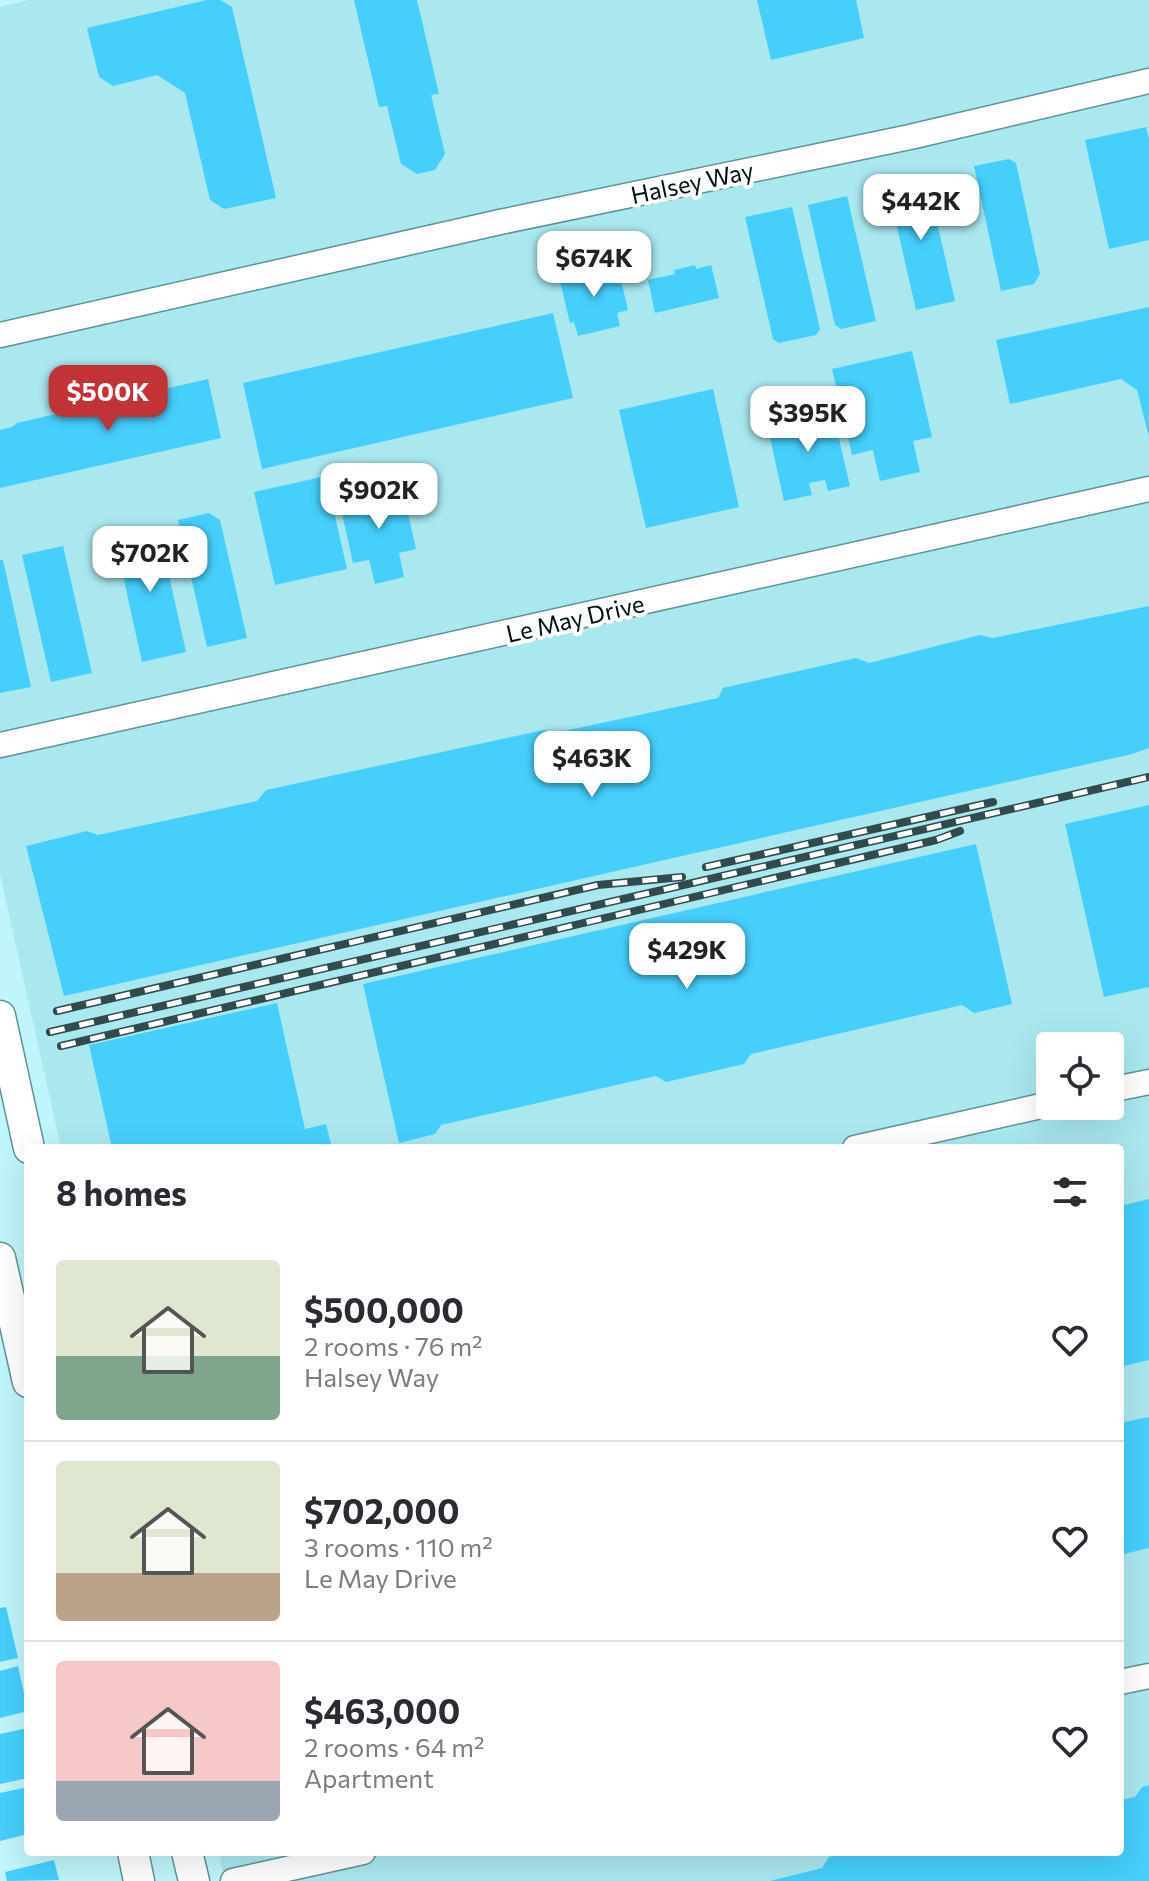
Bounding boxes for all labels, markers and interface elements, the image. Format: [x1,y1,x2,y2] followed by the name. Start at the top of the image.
[628,155,756,209] street label: Halsey Way
[865,174,977,242] pin: $442K
[881,184,961,215] text: $442K
[538,231,650,299] pin: $674K
[555,241,633,272] text: $674K
[52,365,164,433] pin: $500K
[67,375,149,406] text: $500K
[752,386,864,454] pin: $395K
[768,396,848,427] text: $395K
[323,463,435,531] pin: $902K
[338,473,420,504] text: $902K
[94,526,206,594] pin: $702K
[110,536,190,567] text: $702K
[503,588,647,648] street label: Le May Drive
[536,731,648,799] pin: $463K
[552,741,632,772] text: $463K
[631,923,743,991] pin: $429K
[647,933,727,964] text: $429K
[1036,1032,1124,1120] map controls
[1036,1032,1124,1120] button: locate
[1048,1170,1092,1214] icon: filters
[56,1171,187,1213] text: 8 homes
[304,1288,464,1330] text: $500,000
[120,1292,216,1388] icon: home
[1048,1318,1092,1362] icon: heart
[304,1330,483,1361] text: 2 rooms · 76 m²
[304,1361,439,1392] text: Halsey Way
[304,1489,460,1531] text: $702,000
[120,1493,216,1589] icon: home
[1048,1519,1092,1563] icon: heart
[304,1531,493,1562] text: 3 rooms · 110 m²
[304,1562,457,1593] text: Le May Drive
[304,1689,460,1731] text: $463,000
[120,1693,216,1789] icon: home
[1048,1719,1092,1763] icon: heart
[304,1731,485,1762] text: 2 rooms · 64 m²
[304,1762,434,1793] text: Apartment

